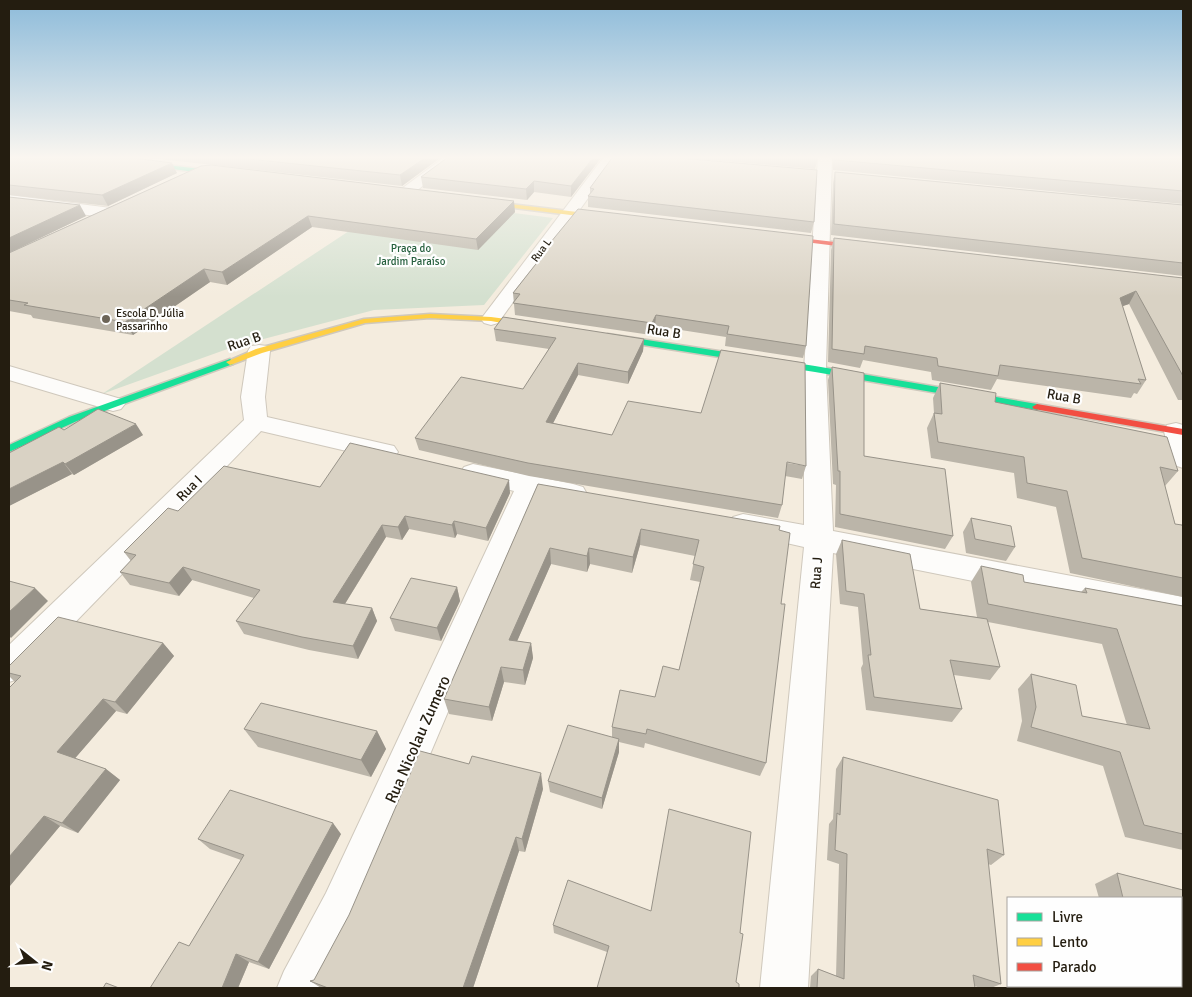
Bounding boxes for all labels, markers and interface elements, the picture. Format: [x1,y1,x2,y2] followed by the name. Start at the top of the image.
[529,236,555,265] street label: Rua L
[377,242,446,268] park label: Praça do Jardim Paraíso
[116,307,184,333] place label: Escola D. Júlia Passarinho
[100,313,112,325] marker: Escola D. Júlia Passarinho
[646,320,682,343] street label: Rua B
[225,328,263,355] street label: Rua B
[1045,385,1082,408] street label: Rua B
[173,472,206,505] street label: Rua I
[807,556,826,590] street label: Rua J
[381,672,455,806] street label: Rua Nicolau Zumero
[1007,897,1182,987] legend
[1052,908,1083,926] text: Livre
[1052,933,1088,951] text: Lento
[10,937,60,987] north arrow
[1052,958,1097,976] text: Parado
[37,959,57,973] text: N

